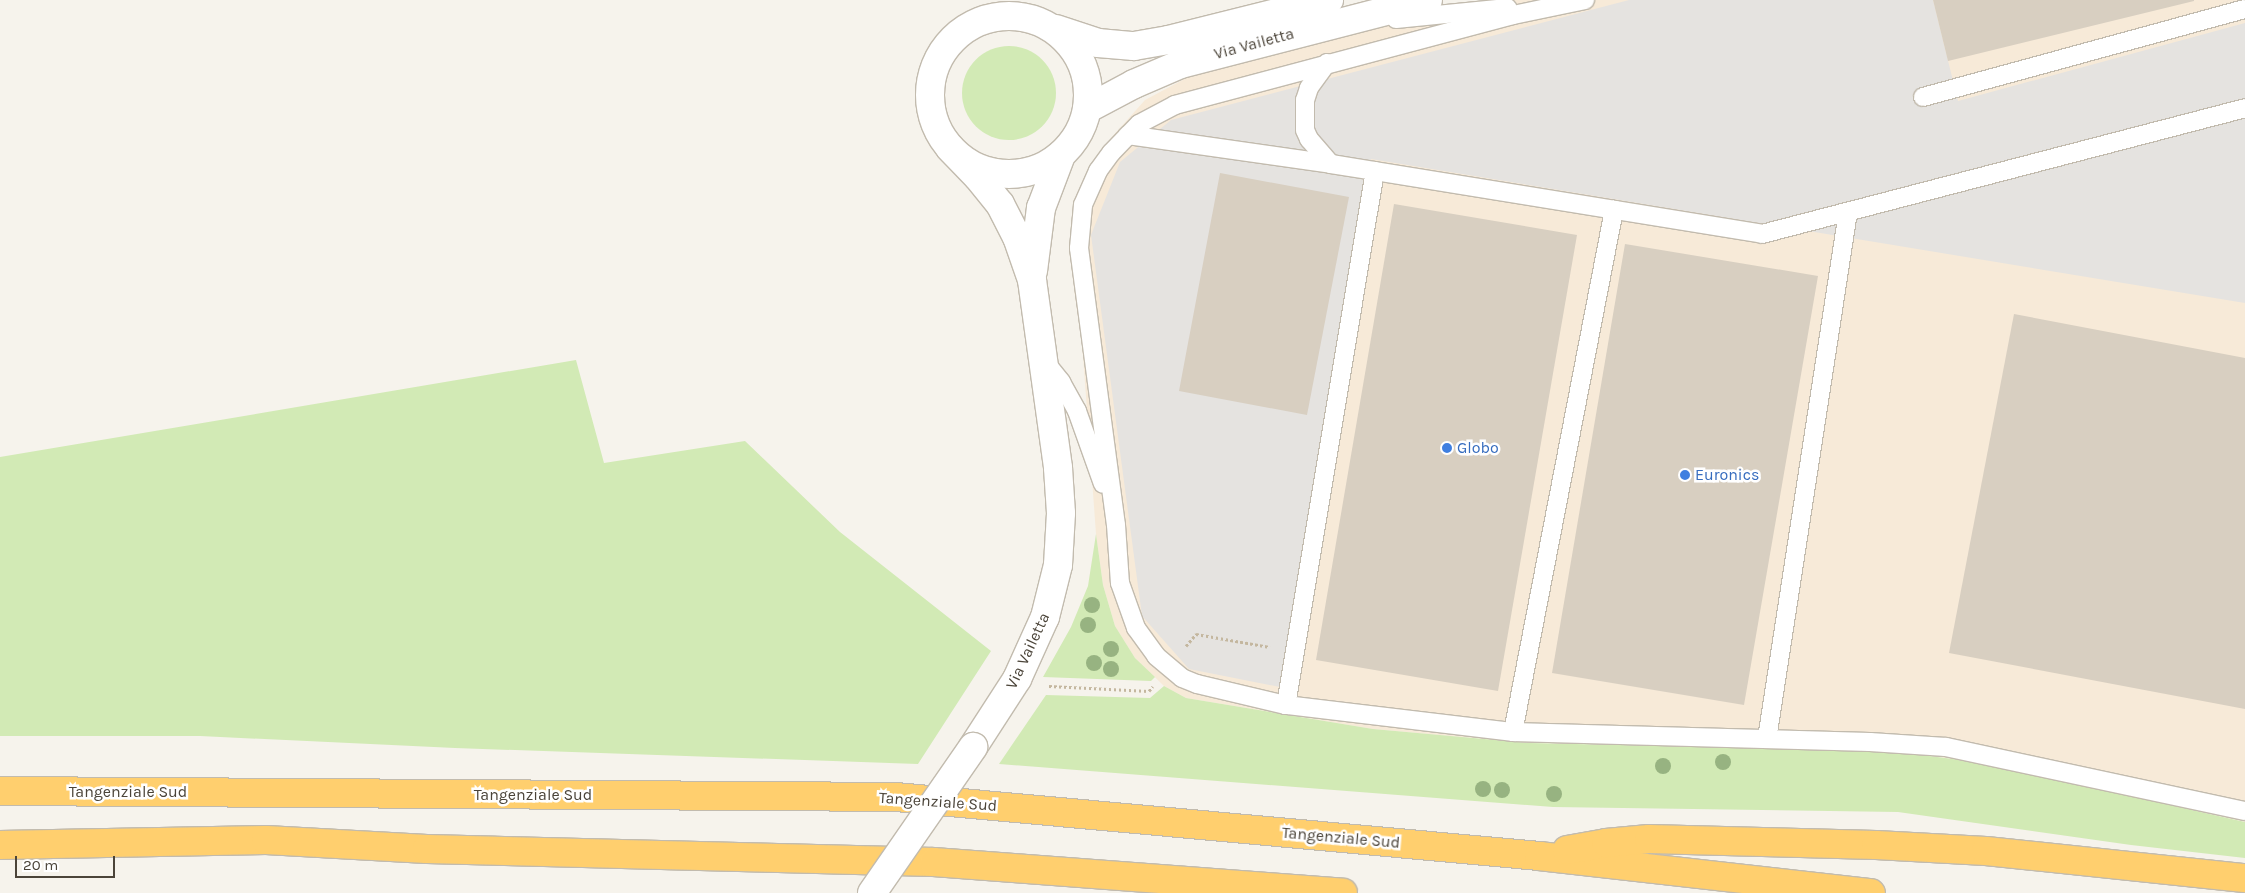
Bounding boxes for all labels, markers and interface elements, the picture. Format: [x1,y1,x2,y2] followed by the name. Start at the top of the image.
[1212,24,1296,64] street label: Via Vailetta
[1457,438,1499,458] place label: Globo
[1441,442,1453,454] marker: Globo
[1695,465,1759,485] place label: Euronics
[1679,469,1691,481] marker: Euronics
[1002,610,1054,692] street label: Via Vailetta
[69,782,187,802] street label: Tangenziale Sud
[474,785,592,805] street label: Tangenziale Sud
[878,788,998,816] street label: Tangenziale Sud
[1281,823,1401,853] street label: Tangenziale Sud
[18,846,118,878] scale bar
[23,856,58,874] text: 20 m

